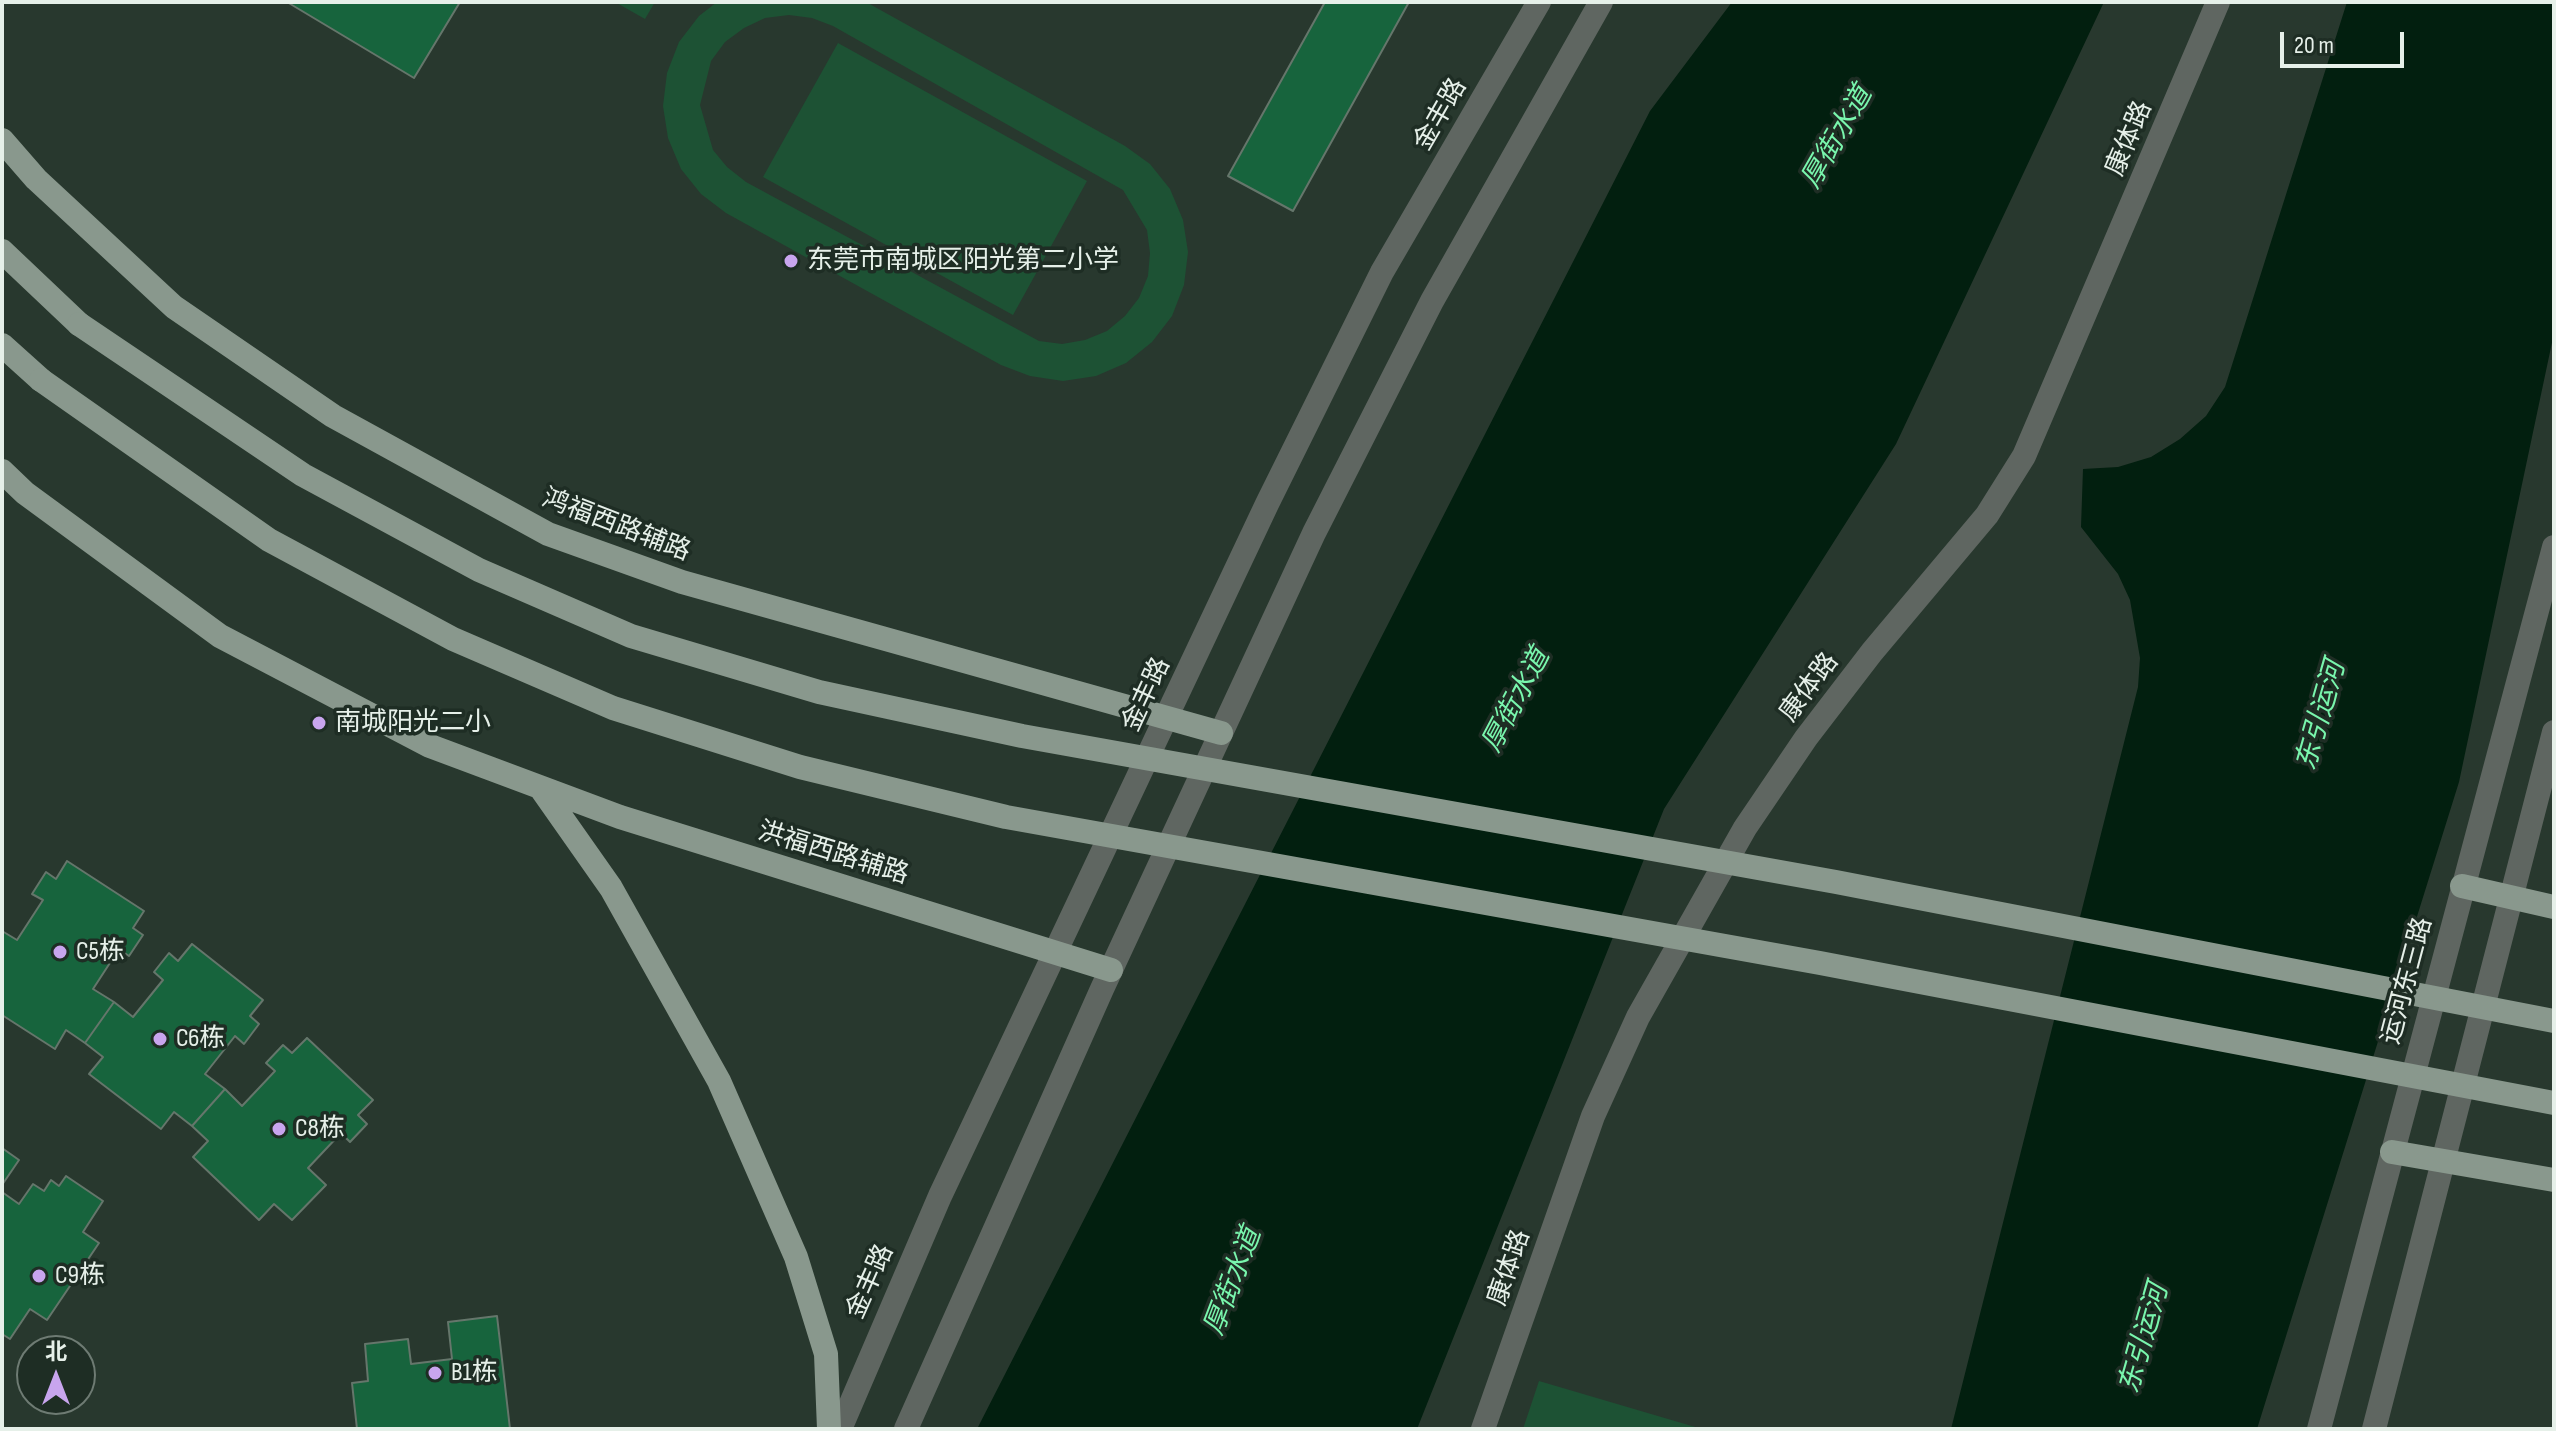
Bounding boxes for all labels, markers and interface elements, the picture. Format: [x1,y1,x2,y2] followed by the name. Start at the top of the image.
[2284,16,2408,66] scale bar
[2294,31,2334,60] text: 20 m
[1408,73,1474,157] street label: 金丰路
[1795,81,1881,195] water label: 厚街水道
[2100,97,2160,181] street label: 康体路
[807,245,1119,277] place label: 东莞市南城区阳光第二小学
[782,252,800,270] marker: 东莞市南城区阳光第二小学
[538,483,694,569] street label: 鸿福西路辅路
[1476,644,1558,758] water label: 厚街水道
[1774,647,1846,729] street label: 康体路
[1116,653,1178,737] street label: 金丰路
[2290,658,2354,774] water label: 东引运河
[335,707,491,739] place label: 南城阳光二小
[310,714,328,732] marker: 南城阳光二小
[754,816,912,892] street label: 洪福西路辅路
[2376,914,2440,1048] street label: 运河东三路
[76,936,125,968] place label: C5栋
[51,943,69,961] marker: C5栋
[176,1023,225,1055] place label: C6栋
[151,1030,169,1048] marker: C6栋
[295,1113,345,1145] place label: C8栋
[270,1120,288,1138] marker: C8栋
[1198,1224,1270,1340] water label: 厚街水道
[1483,1226,1537,1310] street label: 康体路
[841,1240,901,1324] street label: 金丰路
[55,1260,105,1292] place label: C9栋
[30,1267,48,1285] marker: C9栋
[2113,1281,2177,1397] water label: 东引运河
[16,1335,96,1415] north arrow
[45,1339,67,1366] text: 北
[451,1357,498,1389] place label: B1栋
[426,1364,444,1382] marker: B1栋

